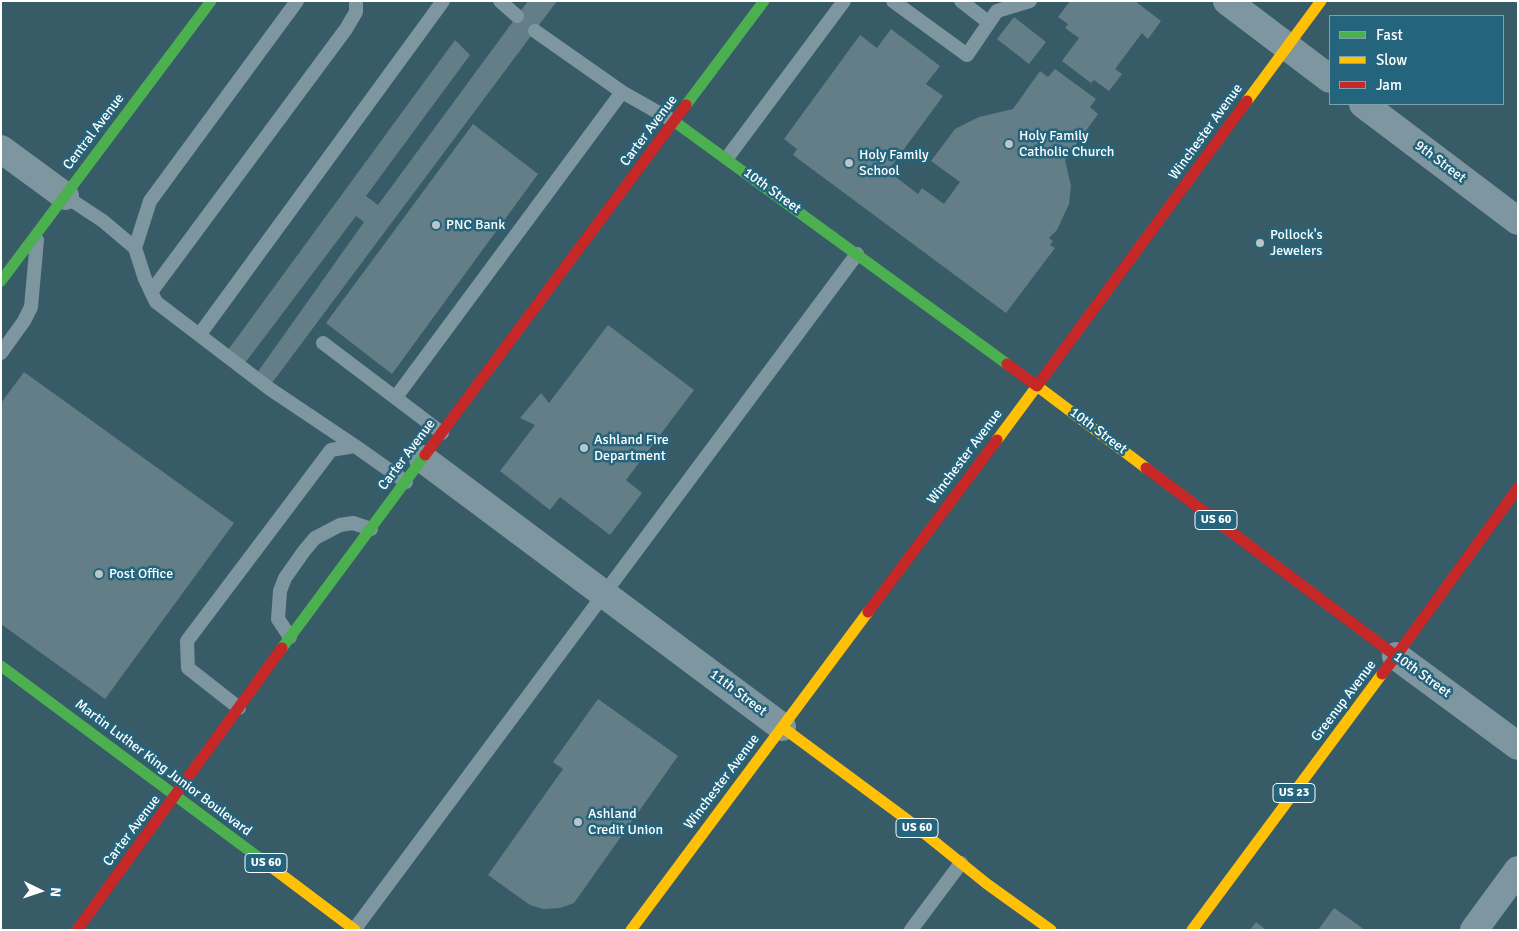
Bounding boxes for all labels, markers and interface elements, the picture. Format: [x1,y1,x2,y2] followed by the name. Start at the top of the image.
[1329,15,1504,105] legend
[1376,26,1403,44] text: Fast
[1376,51,1407,69] text: Slow
[1376,76,1402,94] text: Jam
[1166,81,1246,183] street label: Winchester Avenue
[60,91,128,173] street label: Central Avenue
[617,92,681,170] street label: Carter Avenue
[1019,128,1114,160] place label: Holy Family Catholic Church
[1411,137,1469,187] street label: 9th Street
[1003,138,1015,150] marker: Holy Family Catholic Church
[859,147,929,180] place label: Holy Family School
[843,157,855,169] marker: Holy Family School
[740,164,804,218] street label: 10th Street
[446,217,505,233] place label: PNC Bank
[430,219,442,231] marker: PNC Bank
[1270,227,1323,260] place label: Pollock's Jewelers
[1254,237,1266,249] marker: Pollock's Jewelers
[1066,404,1130,458] street label: 10th Street
[924,406,1006,508] street label: Winchester Avenue
[375,416,439,494] street label: Carter Avenue
[594,432,669,464] place label: Ashland Fire Department
[578,442,590,454] marker: Ashland Fire Department
[1195,510,1237,530] road number: US 60
[109,566,173,582] place label: Post Office
[93,568,105,580] marker: Post Office
[1390,648,1454,702] street label: 10th Street
[1308,657,1380,745] street label: Greenup Avenue
[706,666,770,720] street label: 11th Street
[71,696,255,840] street label: Martin Luther King Junior Boulevard
[681,731,763,833] street label: Winchester Avenue
[1273,784,1315,802] road number: US 23
[100,792,164,870] street label: Carter Avenue
[588,806,663,839] place label: Ashland Credit Union
[572,816,584,828] marker: Ashland Credit Union
[896,818,938,838] road number: US 60
[245,854,287,872] road number: US 60
[15,866,65,916] north arrow
[47,887,64,898] text: N

